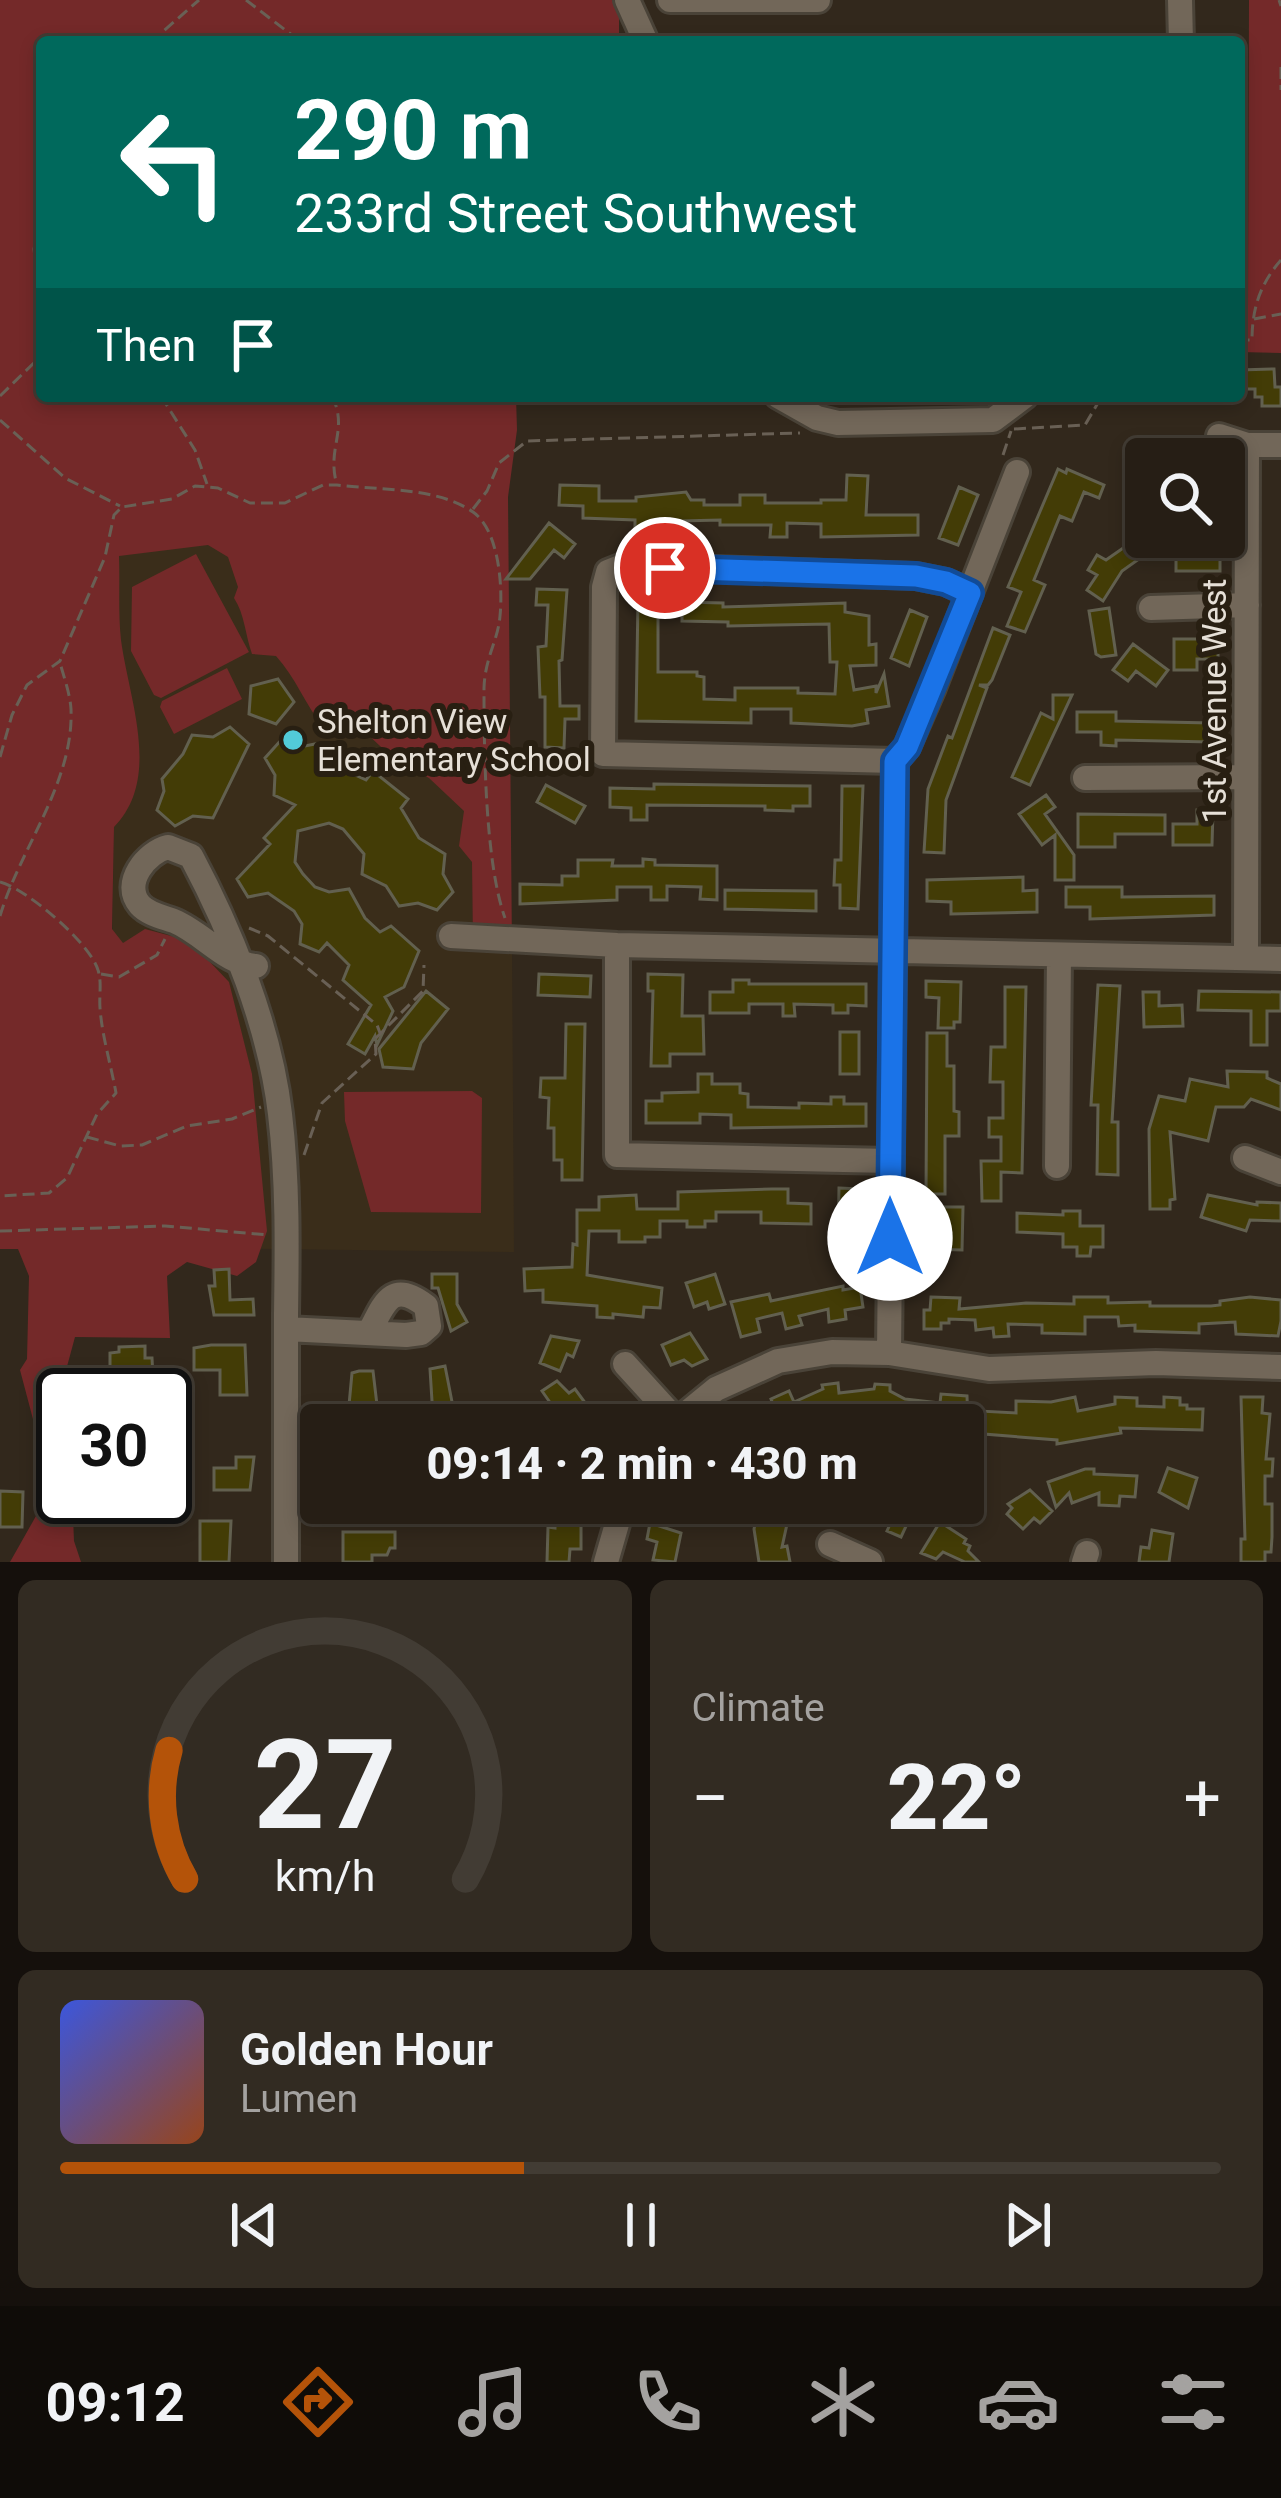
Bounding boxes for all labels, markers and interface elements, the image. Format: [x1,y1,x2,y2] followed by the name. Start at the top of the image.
[294,81,532,180] text: 290 m
[96,84,252,240] icon: left
[294,182,857,245] text: 233rd Street Southwest
[220,312,286,378] icon: arrive
[96,319,196,372] text: Then
[1125,438,1245,558] map controls
[1125,438,1245,558] button: search
[614,517,716,619] pin
[632,535,698,601] icon: arrive
[1195,579,1234,823] street label: 1st Avenue West
[317,702,591,779] place label: Shelton View Elementary School
[280,727,306,753] marker: Shelton View Elementary School
[827,1175,953,1301] position arrow
[36,1368,192,1524] speed limit sign: 30
[426,1437,858,1490] text: 09:14 · 2 min · 430 m
[692,1685,825,1731] text: Climate
[253,1712,396,1858] text: 27
[887,1746,1026,1851] text: 22°
[692,1760,729,1837] text: −
[1184,1760,1221,1837] text: +
[274,1851,375,1901] text: km/h
[240,2023,493,2076] text: Golden Hour
[240,2076,358,2122] text: Lumen
[221,2192,287,2258] icon: previous
[608,2192,674,2258] icon: pause
[995,2192,1061,2258] icon: next
[276,2360,360,2444] icon: directions
[451,2360,535,2444] icon: music
[626,2360,710,2444] icon: phone
[801,2360,885,2444] icon: climate
[976,2360,1060,2444] icon: car
[1151,2360,1235,2444] icon: filters
[46,2371,185,2434] text: 09:12

